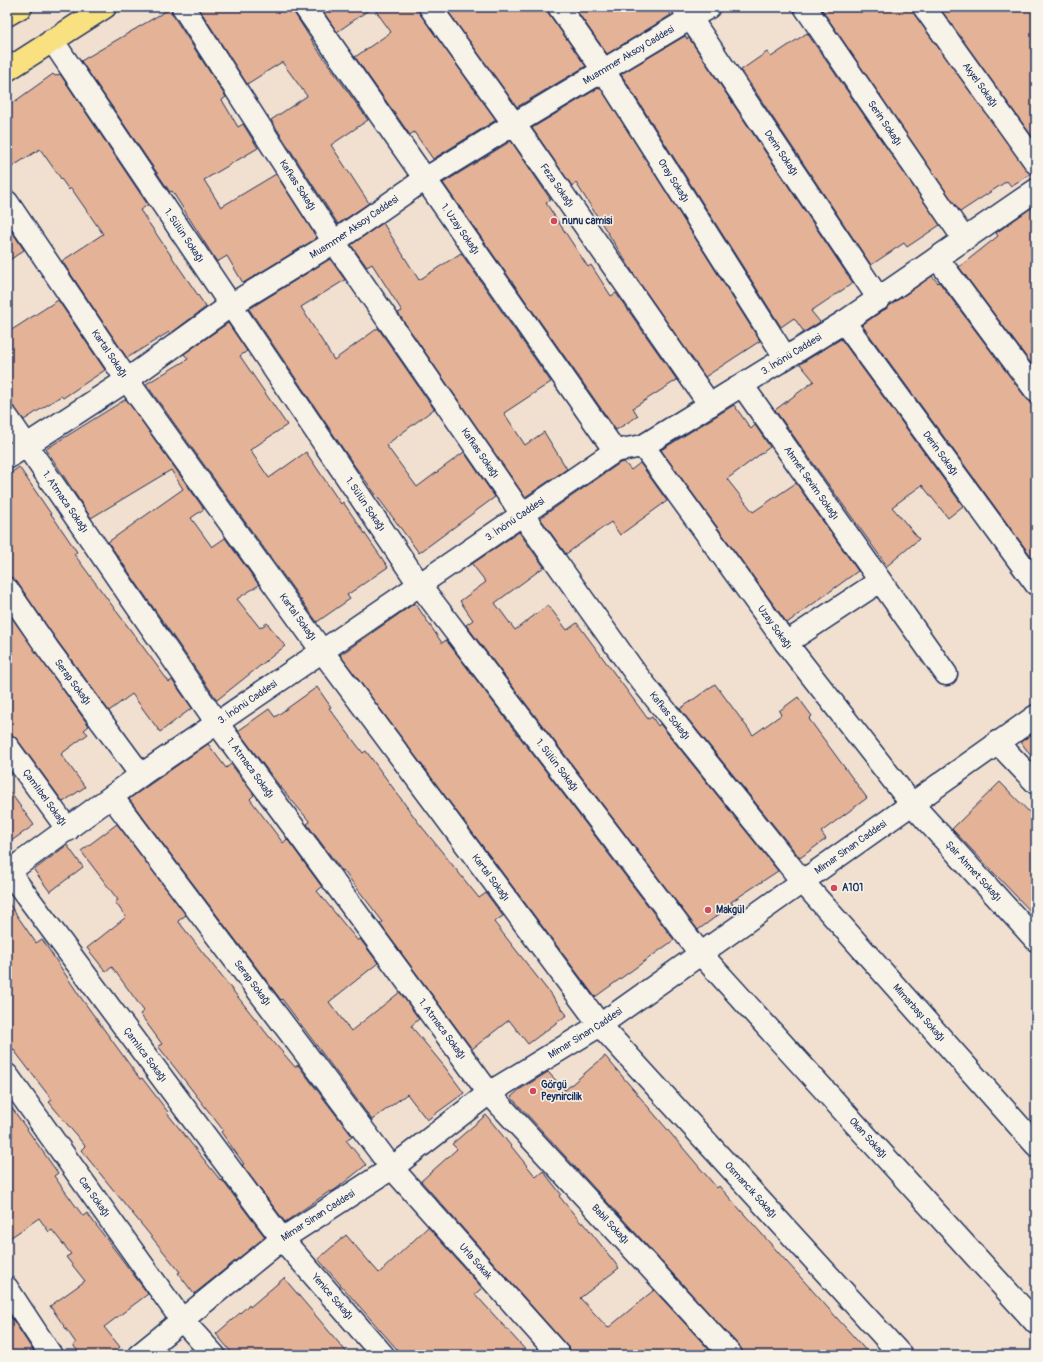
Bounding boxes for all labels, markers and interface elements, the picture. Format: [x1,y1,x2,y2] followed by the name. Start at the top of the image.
[581,23,677,87] street label: Muammer Aksoy Caddesi
[960,60,1000,110] street label: Akyel Sokağı
[865,99,904,148] street label: Serin Sokağı
[762,128,801,178] street label: Derin Sokağı
[655,157,692,205] street label: Oray Sokağı
[277,158,318,213] street label: Kafkas Sokağı
[537,161,576,210] street label: Feza Sokağı
[308,193,401,261] street label: Muammer Aksoy Caddesi
[438,201,482,257] street label: 1. Uzay Sokağı
[161,206,207,265] street label: 1. Sülün Sokağı
[562,215,612,227] place label: nunu camisi
[549,216,559,226] marker: nunu camisi
[89,327,130,380] street label: Kartal Sokağı
[759,331,824,378] street label: 3. İnönü Caddesi
[458,426,501,481] street label: Kafkas Sokağı
[920,429,961,478] street label: Derin Sokağı
[781,444,841,522] street label: Ahmet Sevim Sokağı
[40,469,91,535] street label: 1. Atmaca Sokağı
[343,475,388,534] street label: 1. Sülün Sokağı
[483,495,547,544] street label: 3. İnönü Caddesi
[277,591,319,643] street label: Kartal Sokağı
[755,603,794,651] street label: Uzay Sokağı
[52,657,93,708] street label: Serap Sokağı
[216,678,279,727] street label: 3. İnönü Caddesi
[647,689,692,742] street label: Kafkas Sokağı
[224,735,276,801] street label: 1. Atmaca Sokağı
[533,737,581,794] street label: 1. Sülün Sokağı
[20,767,69,829] street label: Çamlıbel Sokağı
[812,818,889,877] street label: Mimar Sinan Caddesi
[943,839,1004,904] street label: Şair Ahmet Sokağı
[469,852,512,904] street label: Kartal Sokağı
[842,882,863,894] place label: A101
[829,883,839,893] marker: A101
[716,904,745,916] place label: Makgül
[703,905,713,915] marker: Makgül
[231,958,273,1008] street label: Serap Sokağı
[890,982,948,1044] street label: Mimarbaşı Sokağı
[416,996,468,1062] street label: 1. Atmaca Sokağı
[546,1005,625,1061] street label: Mimar Sinan Caddesi
[121,1025,169,1085] street label: Çamlıca Sokağı
[541,1079,583,1103] place label: Görgü Peynircilik
[528,1086,538,1096] marker: Görgü Peynircilik
[847,1115,890,1161] street label: Okan Sokağı
[722,1159,779,1221] street label: Osmancık Sokağı
[76,1175,112,1219] street label: Can Sokağı
[279,1187,357,1244] street label: Mimar Sinan Caddesi
[589,1202,631,1247] street label: Babil Sokağı
[456,1241,495,1282] street label: Urla Sokak
[308,1271,356,1322] street label: Yenice Sokağı

